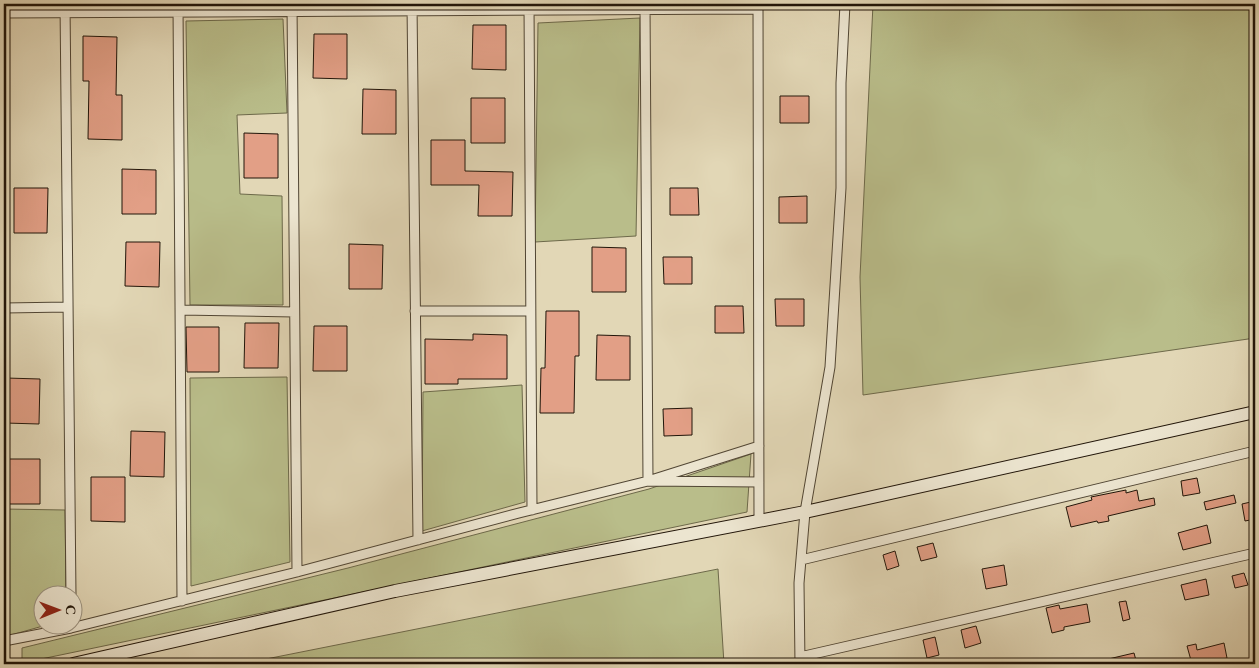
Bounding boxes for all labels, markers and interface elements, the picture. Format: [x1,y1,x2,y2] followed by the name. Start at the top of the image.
[32,586,82,636] north arrow
[62,605,80,615] text: С

